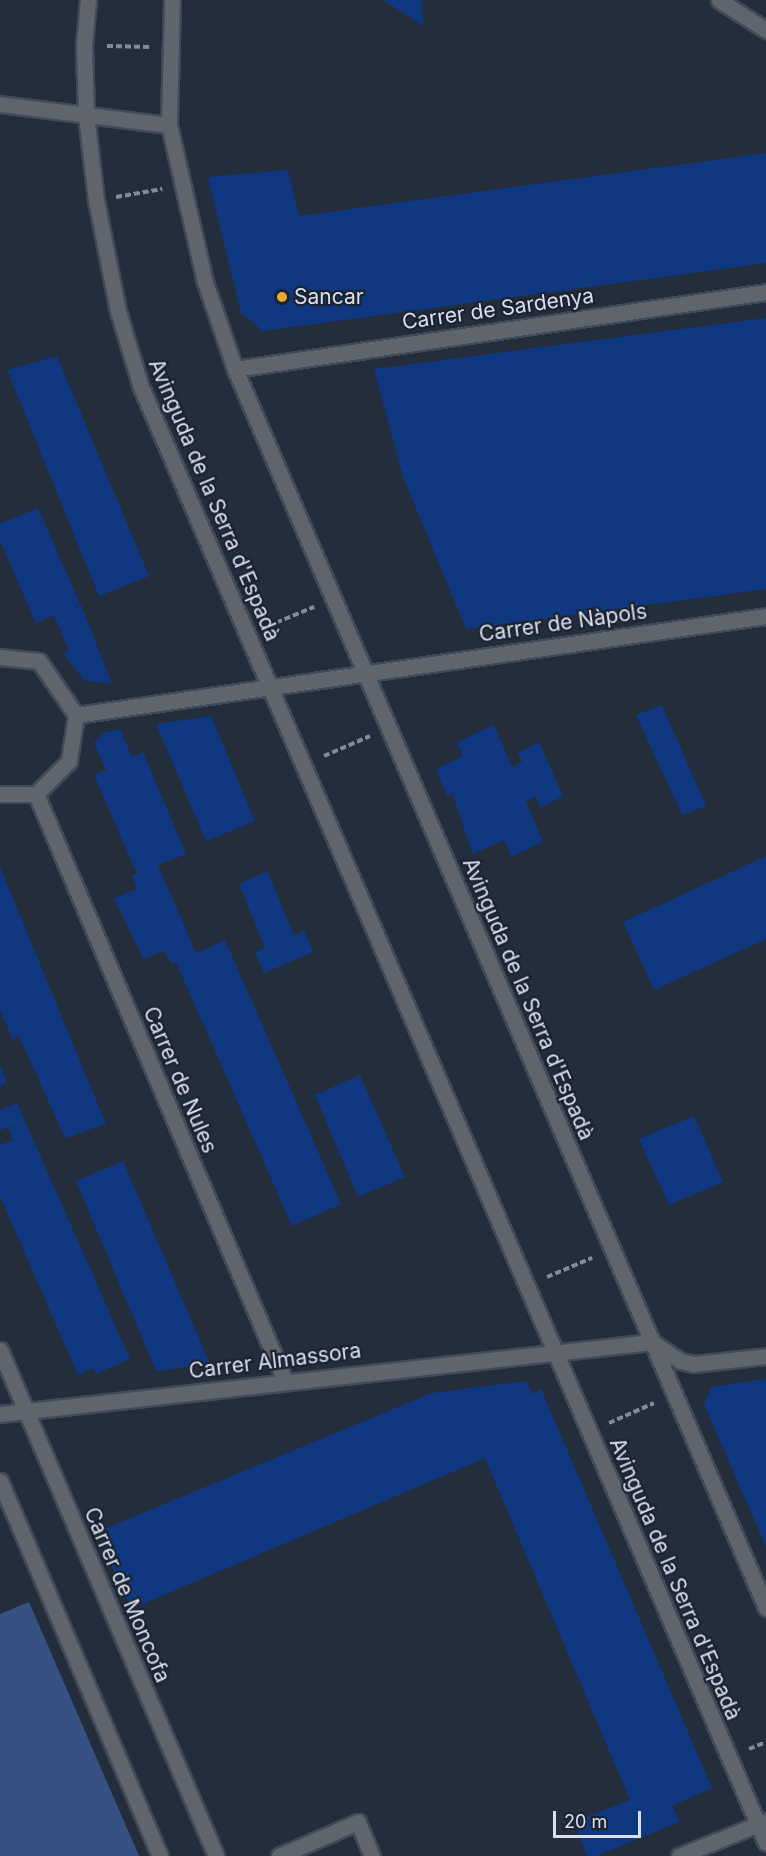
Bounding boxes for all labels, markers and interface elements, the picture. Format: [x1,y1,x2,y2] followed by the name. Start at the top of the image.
[400,283,596,335] street label: Carrer de Sardenya
[294,284,364,310] place label: Sancar
[275,290,289,304] marker: Sancar
[143,355,285,645] street label: Avinguda de la Serra d'Espadà
[477,599,649,647] street label: Carrer de Nàpols
[457,854,599,1144] street label: Avinguda de la Serra d'Espadà
[138,1003,222,1157] street label: Carrer de Nules
[188,1338,362,1384] street label: Carrer Almassora
[604,1434,746,1724] street label: Avinguda de la Serra d'Espadà
[79,1504,175,1686] street label: Carrer de Moncofa
[556,1799,644,1837] scale bar
[564,1811,607,1832] text: 20 m

